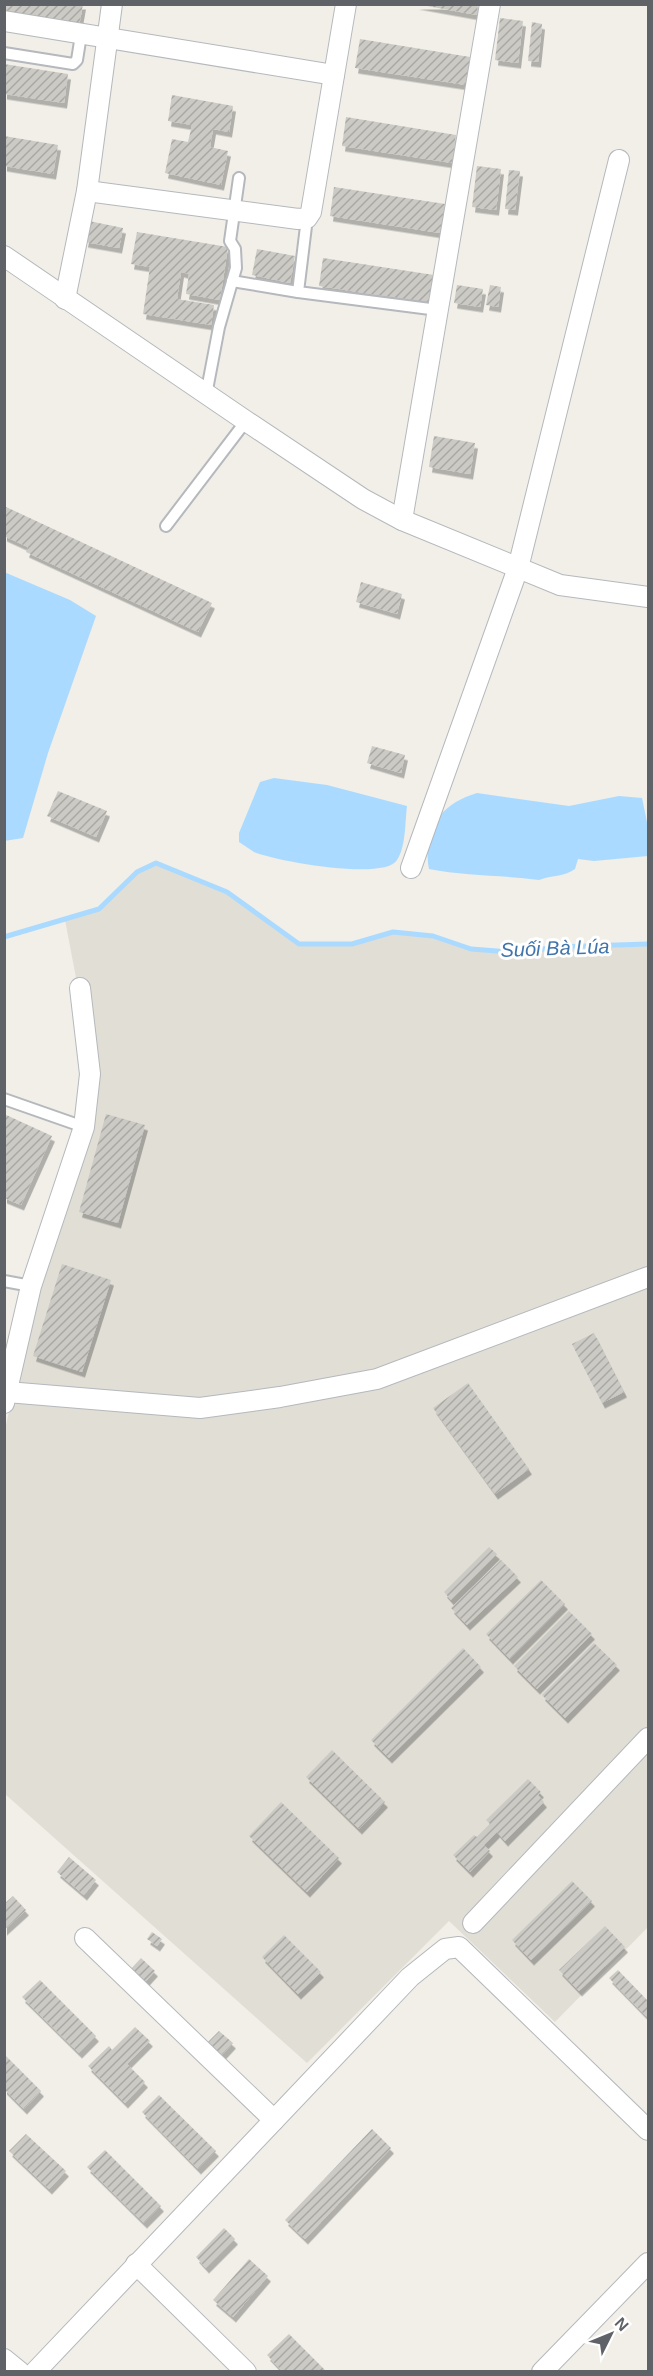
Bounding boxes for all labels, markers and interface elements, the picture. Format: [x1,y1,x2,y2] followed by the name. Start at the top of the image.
[500,935,610,961] water label: Suối Bà Lúa
[581,2304,641,2364] north arrow
[611,2314,632,2334] text: N

